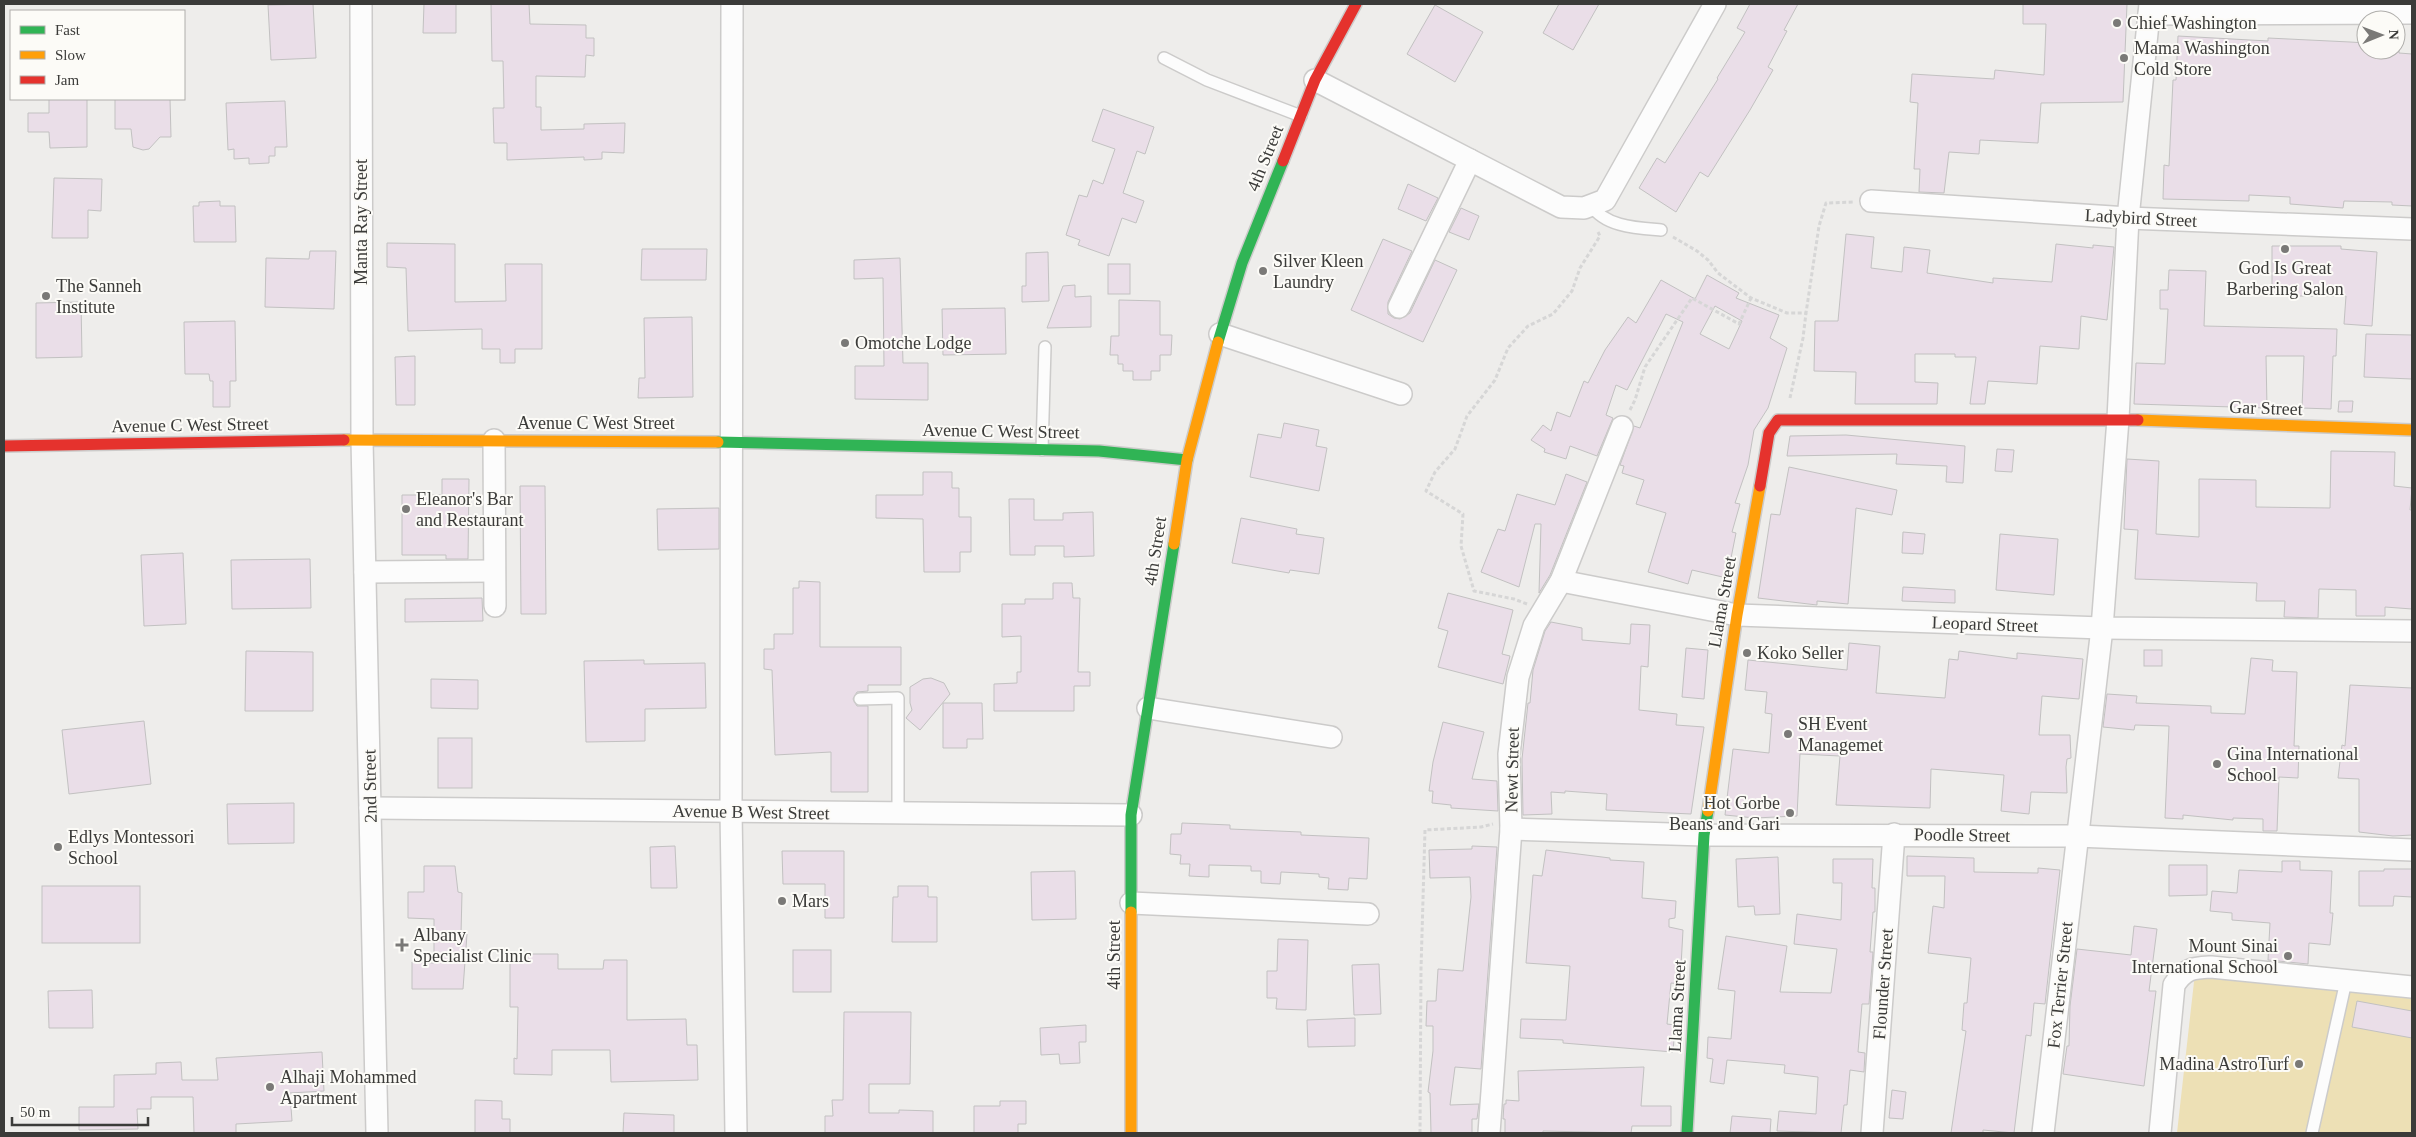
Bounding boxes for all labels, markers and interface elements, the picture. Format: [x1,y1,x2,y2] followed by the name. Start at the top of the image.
[10,10,185,100] legend
[2356,10,2406,60] north arrow
[2127,13,2257,33] place label: Chief Washington
[2111,17,2123,29] marker: Chief Washington
[55,22,81,38] text: Fast
[2386,30,2401,40] text: N
[2134,38,2270,79] place label: Mama Washington Cold Store
[55,47,86,63] text: Slow
[2118,52,2130,64] marker: Mama Washington Cold Store
[55,72,79,88] text: Jam
[1243,122,1287,194] street label: 4th Street
[351,159,371,285] street label: Manta Ray Street
[2084,205,2198,231] street label: Ladybird Street
[2279,243,2291,255] marker: God Is Great Barbering Salon
[1273,251,1363,292] place label: Silver Kleen Laundry
[2226,258,2344,299] place label: God Is Great Barbering Salon
[1257,265,1269,277] marker: Silver Kleen Laundry
[56,276,141,317] place label: The Sanneh Institute
[40,290,52,302] marker: The Sanneh Institute
[855,333,971,353] place label: Omotche Lodge
[839,337,851,349] marker: Omotche Lodge
[2229,397,2303,419] street label: Gar Street
[517,413,675,433] street label: Avenue C West Street
[111,414,269,436] street label: Avenue C West Street
[922,420,1080,442] street label: Avenue C West Street
[416,489,523,530] place label: Eleanor's Bar and Restaurant
[400,503,412,515] marker: Eleanor's Bar and Restaurant
[1140,515,1170,587] street label: 4th Street
[1704,555,1740,649] street label: Llama Street
[1931,612,2039,636] street label: Leopard Street
[1757,643,1843,663] place label: Koko Seller
[1741,647,1753,659] marker: Koko Seller
[1798,714,1883,755] place label: SH Event Managemet
[1501,727,1523,813] street label: Newt Street
[1782,728,1794,740] marker: SH Event Managemet
[2227,744,2358,785] place label: Gina International School
[359,749,381,823] street label: 2nd Street
[2211,758,2223,770] marker: Gina International School
[1669,793,1780,834] place label: Hot Gorbe Beans and Gari
[672,801,830,823] street label: Avenue B West Street
[1784,807,1796,819] marker: Hot Gorbe Beans and Gari
[1914,824,2010,846] street label: Poodle Street
[68,827,195,868] place label: Edlys Montessori School
[52,841,64,853] marker: Edlys Montessori School
[792,891,829,911] place label: Mars
[776,895,788,907] marker: Mars
[1104,920,1124,990] street label: 4th Street
[2043,921,2077,1049] street label: Fox Terrier Street
[413,925,532,966] place label: Albany Specialist Clinic
[1869,928,1897,1040] street label: Flounder Street
[2132,936,2278,977] place label: Mount Sinai International School
[395,938,409,952] marker: Albany Specialist Clinic
[2282,950,2294,962] marker: Mount Sinai International School
[1665,959,1689,1053] street label: Llama Street
[2159,1054,2289,1074] place label: Madina AstroTurf
[2293,1058,2305,1070] marker: Madina AstroTurf
[280,1067,416,1108] place label: Alhaji Mohammed Apartment
[264,1081,276,1093] marker: Alhaji Mohammed Apartment
[12,1094,149,1126] scale bar
[20,1104,51,1120] text: 50 m

